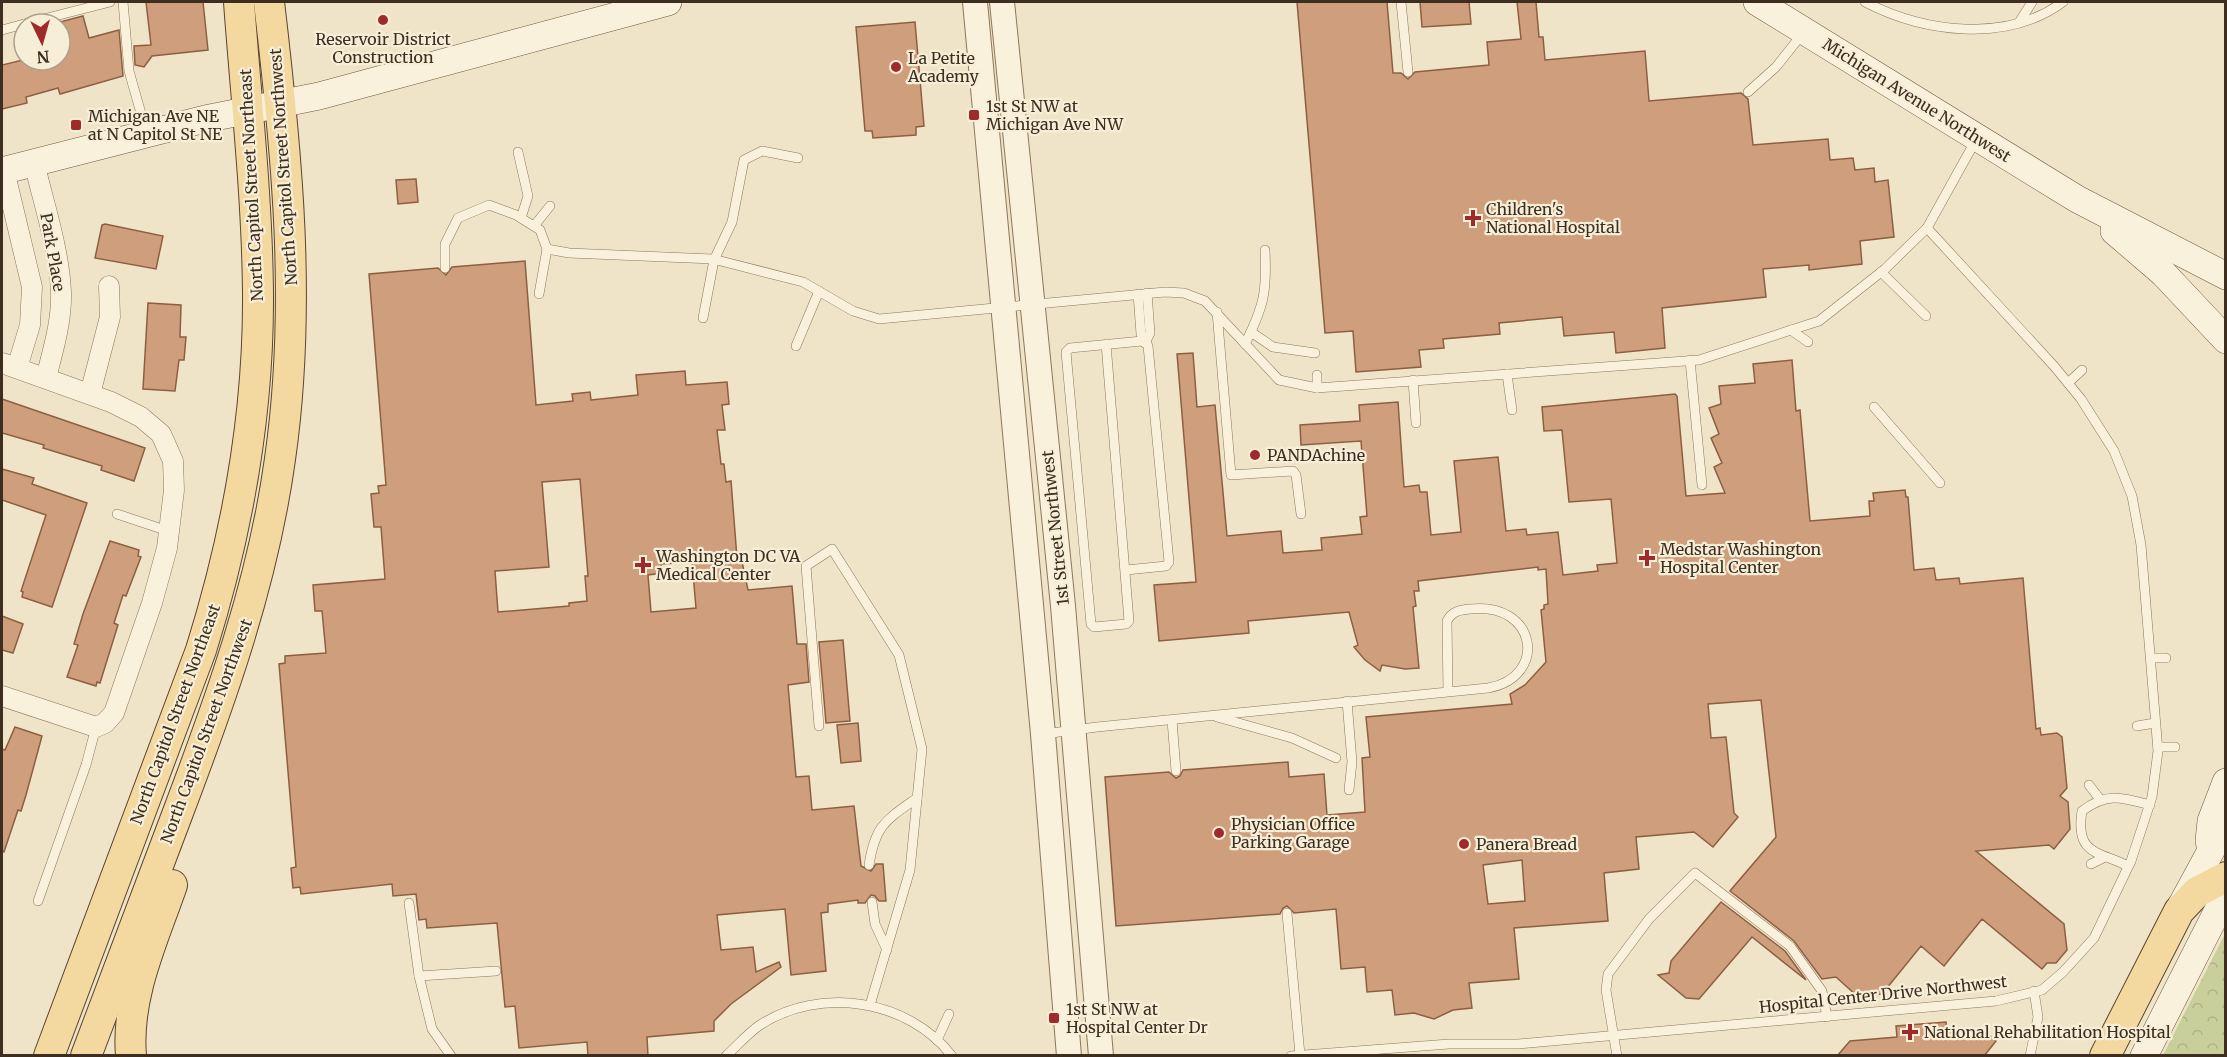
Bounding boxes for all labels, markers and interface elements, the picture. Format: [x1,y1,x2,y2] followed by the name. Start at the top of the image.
[12,12,72,72] north arrow
[376,13,390,27] marker: Reservoir District Construction
[315,29,452,67] place label: Reservoir District Construction
[1819,34,2015,167] street label: Michigan Avenue Northwest
[36,46,50,67] text: N
[265,47,301,286] street label: North Capitol Street Northwest
[907,48,979,86] place label: La Petite Academy
[889,60,903,74] marker: La Petite Academy
[235,67,267,302] street label: North Capitol Street Northeast
[986,96,1124,134] place label: 1st St NW at Michigan Ave NW
[88,106,223,144] place label: Michigan Ave NE at N Capitol St NE
[967,108,981,122] marker: 1st St NW at Michigan Ave NW
[69,118,83,132] marker: Michigan Ave NE at N Capitol St NE
[1486,199,1620,237] place label: Children's National Hospital
[1464,209,1482,227] marker: Children's National Hospital
[36,211,70,293] street label: Park Place
[1267,445,1365,465] place label: PANDAchine
[1248,448,1262,462] marker: PANDAchine
[1037,449,1073,607] street label: 1st Street Northwest
[1660,539,1822,577] place label: Medstar Washington Hospital Center
[655,546,801,584] place label: Washington DC VA Medical Center
[1638,549,1656,567] marker: Medstar Washington Hospital Center
[634,556,652,574] marker: Washington DC VA Medical Center
[126,600,224,827] street label: North Capitol Street Northeast
[156,615,256,846] street label: North Capitol Street Northwest
[1231,814,1355,852] place label: Physician Office Parking Garage
[1212,826,1226,840] marker: Physician Office Parking Garage
[1476,834,1577,854] place label: Panera Bread
[1457,837,1471,851] marker: Panera Bread
[1758,971,2009,1017] street label: Hospital Center Drive Northwest
[1066,999,1208,1037] place label: 1st St NW at Hospital Center Dr
[1047,1011,1061,1025] marker: 1st St NW at Hospital Center Dr
[1924,1022,2171,1042] place label: National Rehabilitation Hospital
[1901,1023,1919,1041] marker: National Rehabilitation Hospital

